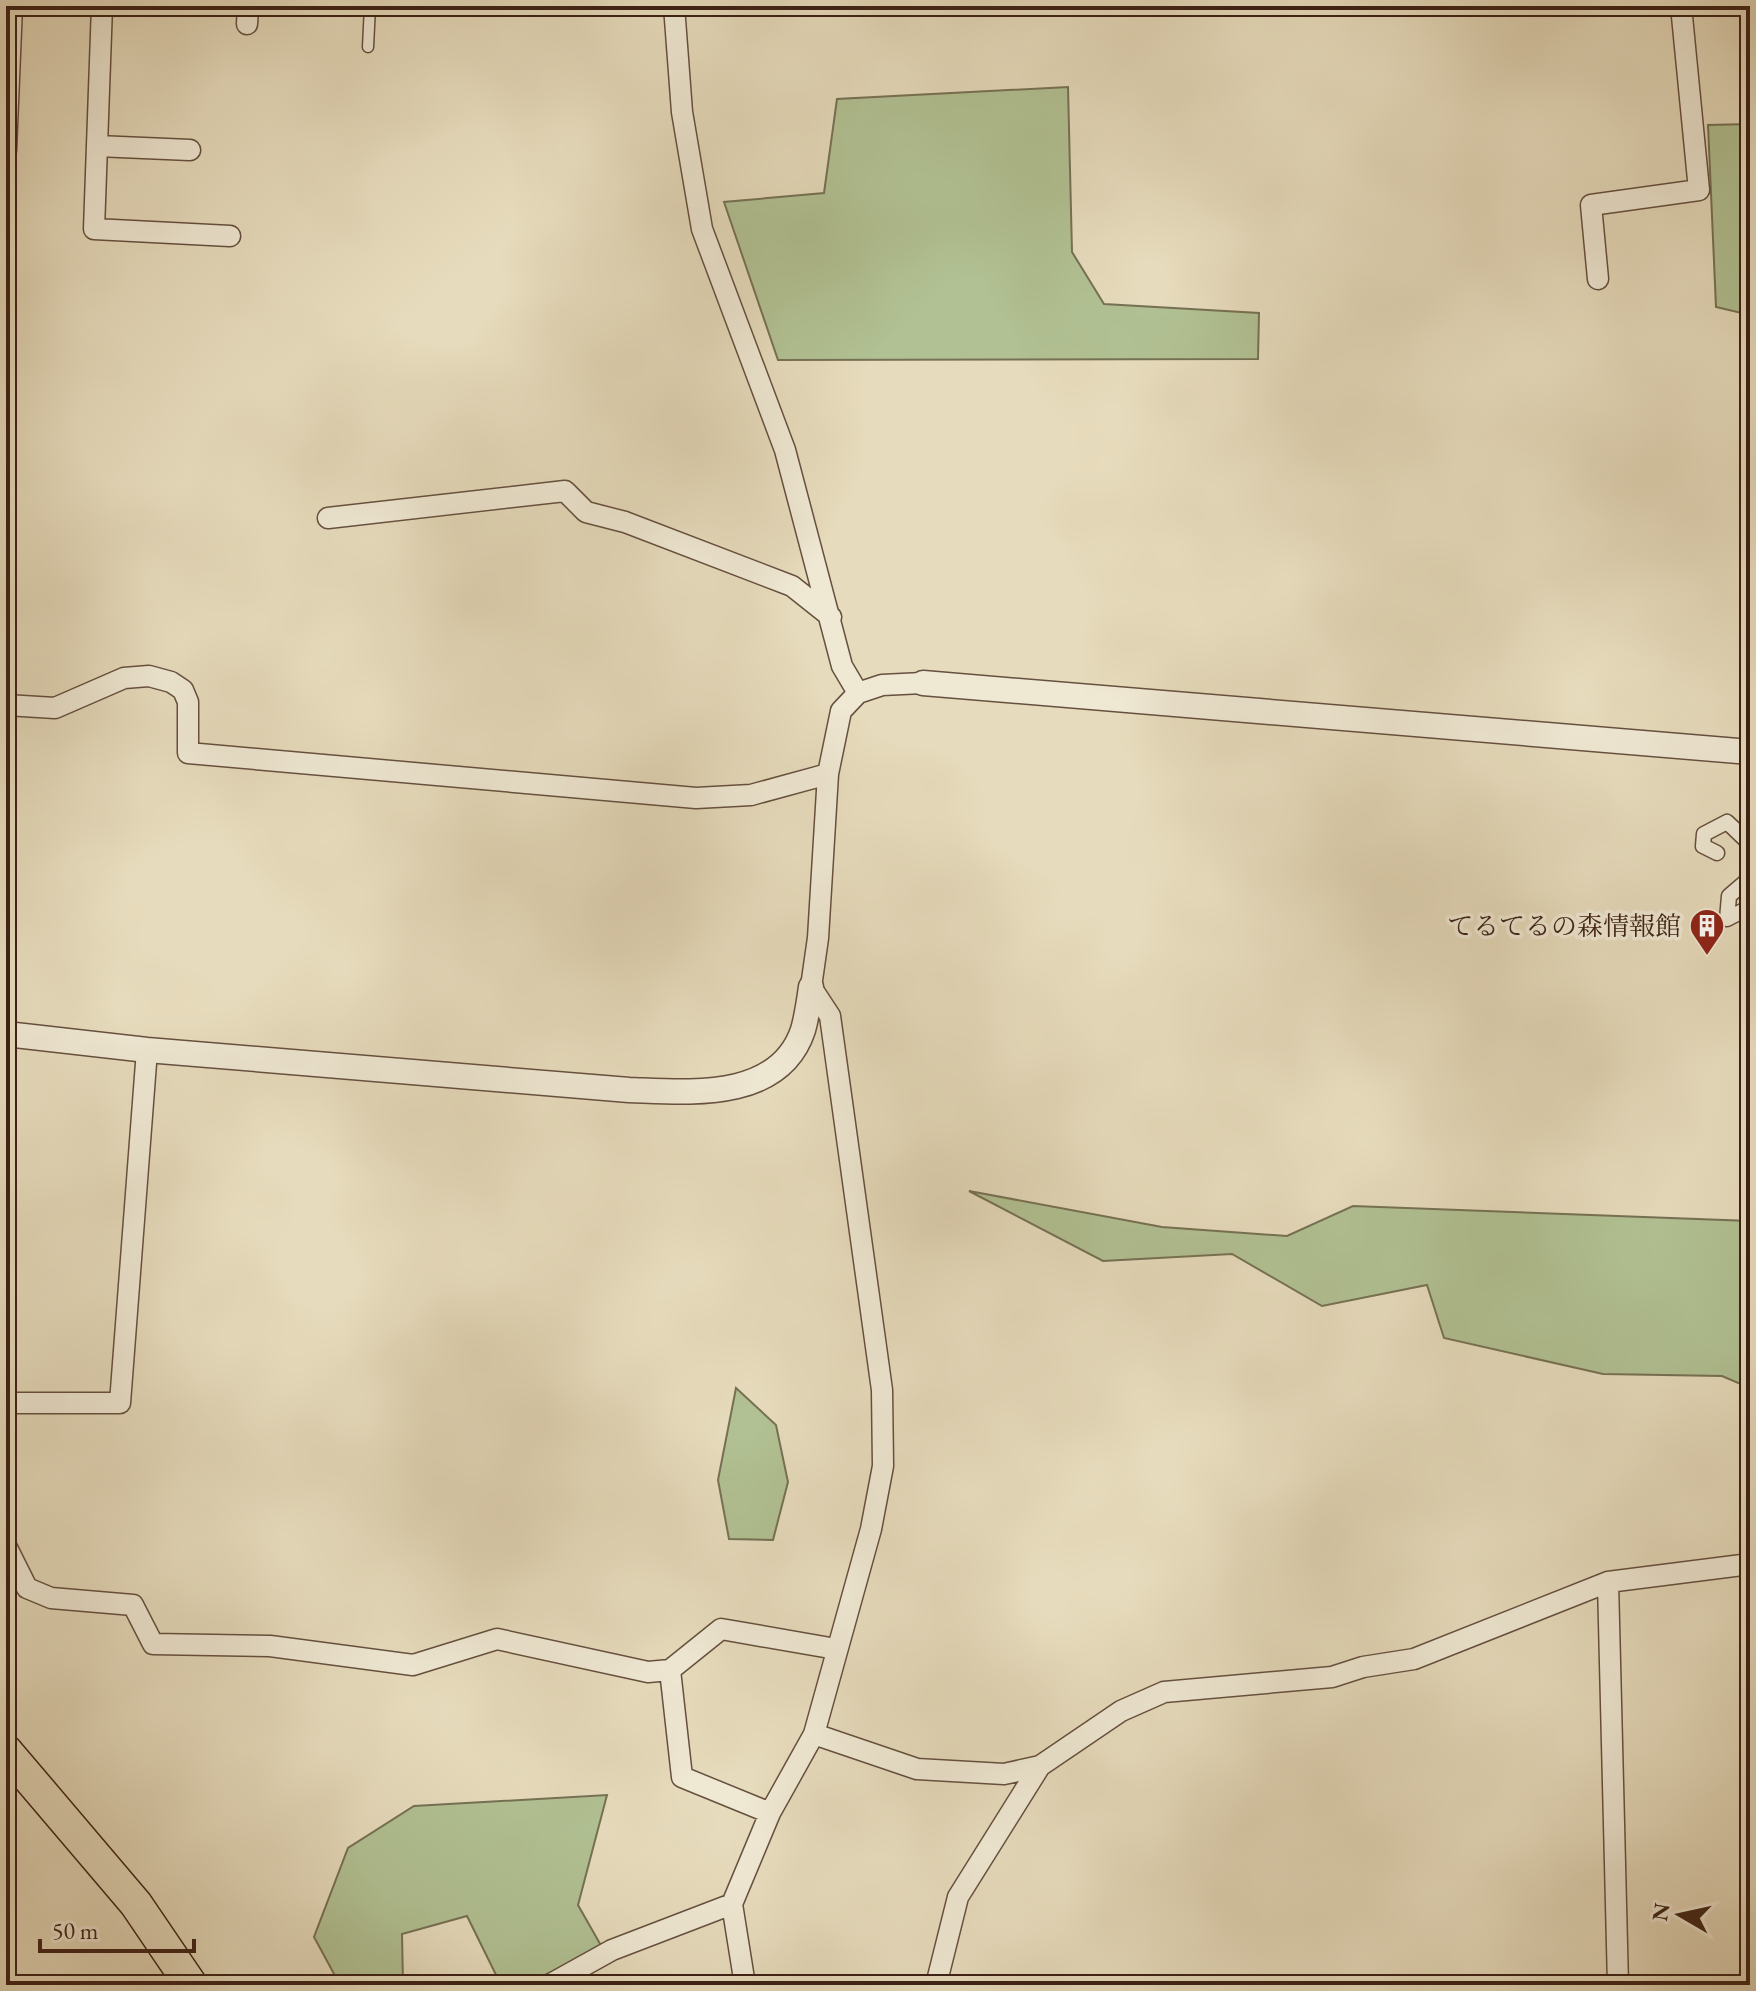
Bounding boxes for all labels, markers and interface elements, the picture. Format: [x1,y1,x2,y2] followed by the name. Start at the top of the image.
[1688,907,1726,957] building icon: てるてるの森情報館
[1447,909,1681,943] place label: てるてるの森情報館
[1640,1875,1720,1955] north arrow
[1645,1901,1676,1923] text: N
[40,1903,194,1953] scale bar
[52,1915,99,1946] text: 50 m

